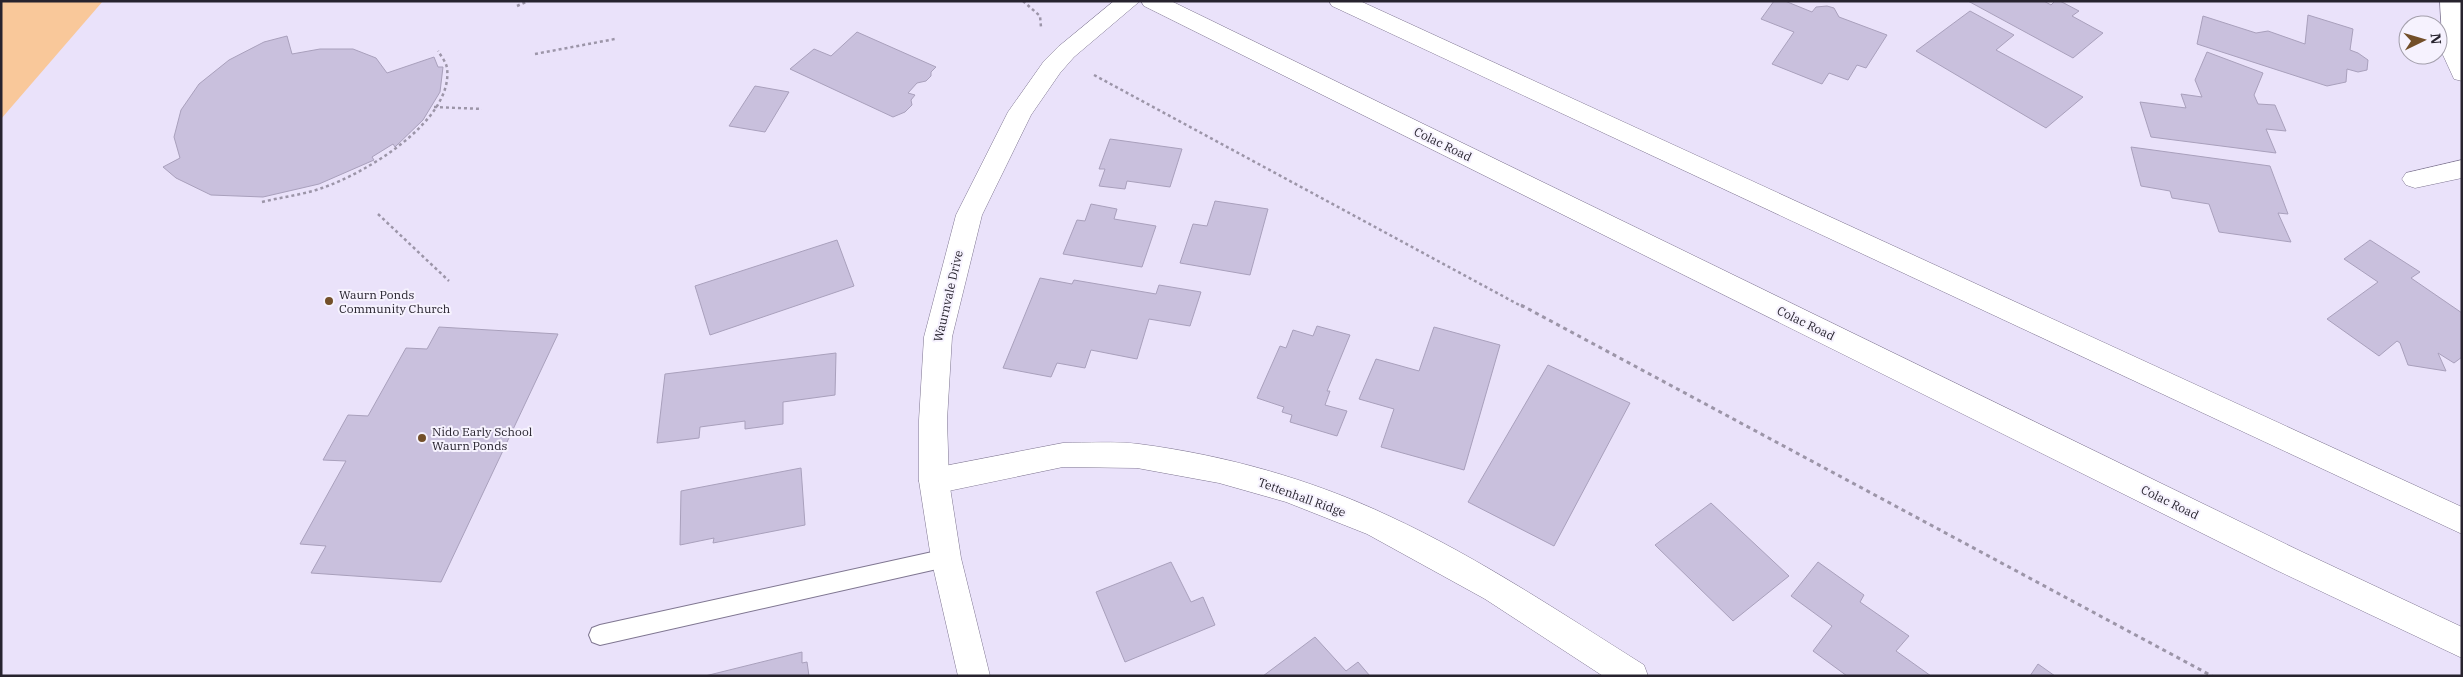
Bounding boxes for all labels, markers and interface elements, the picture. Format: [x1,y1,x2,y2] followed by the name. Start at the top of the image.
[2398,15,2448,65] north arrow
[2427,33,2445,45] text: N
[1412,124,1474,164] street label: Colac Road
[930,249,966,343] street label: Waurnvale Drive
[339,287,451,316] place label: Waurn Ponds Community Church
[323,295,335,307] marker: Waurn Ponds Community Church
[1775,303,1837,343] street label: Colac Road
[432,424,533,453] place label: Nido Early School Waurn Ponds
[416,432,428,444] marker: Nido Early School Waurn Ponds
[1256,474,1348,520] street label: Tettenhall Ridge
[2139,482,2201,522] street label: Colac Road

